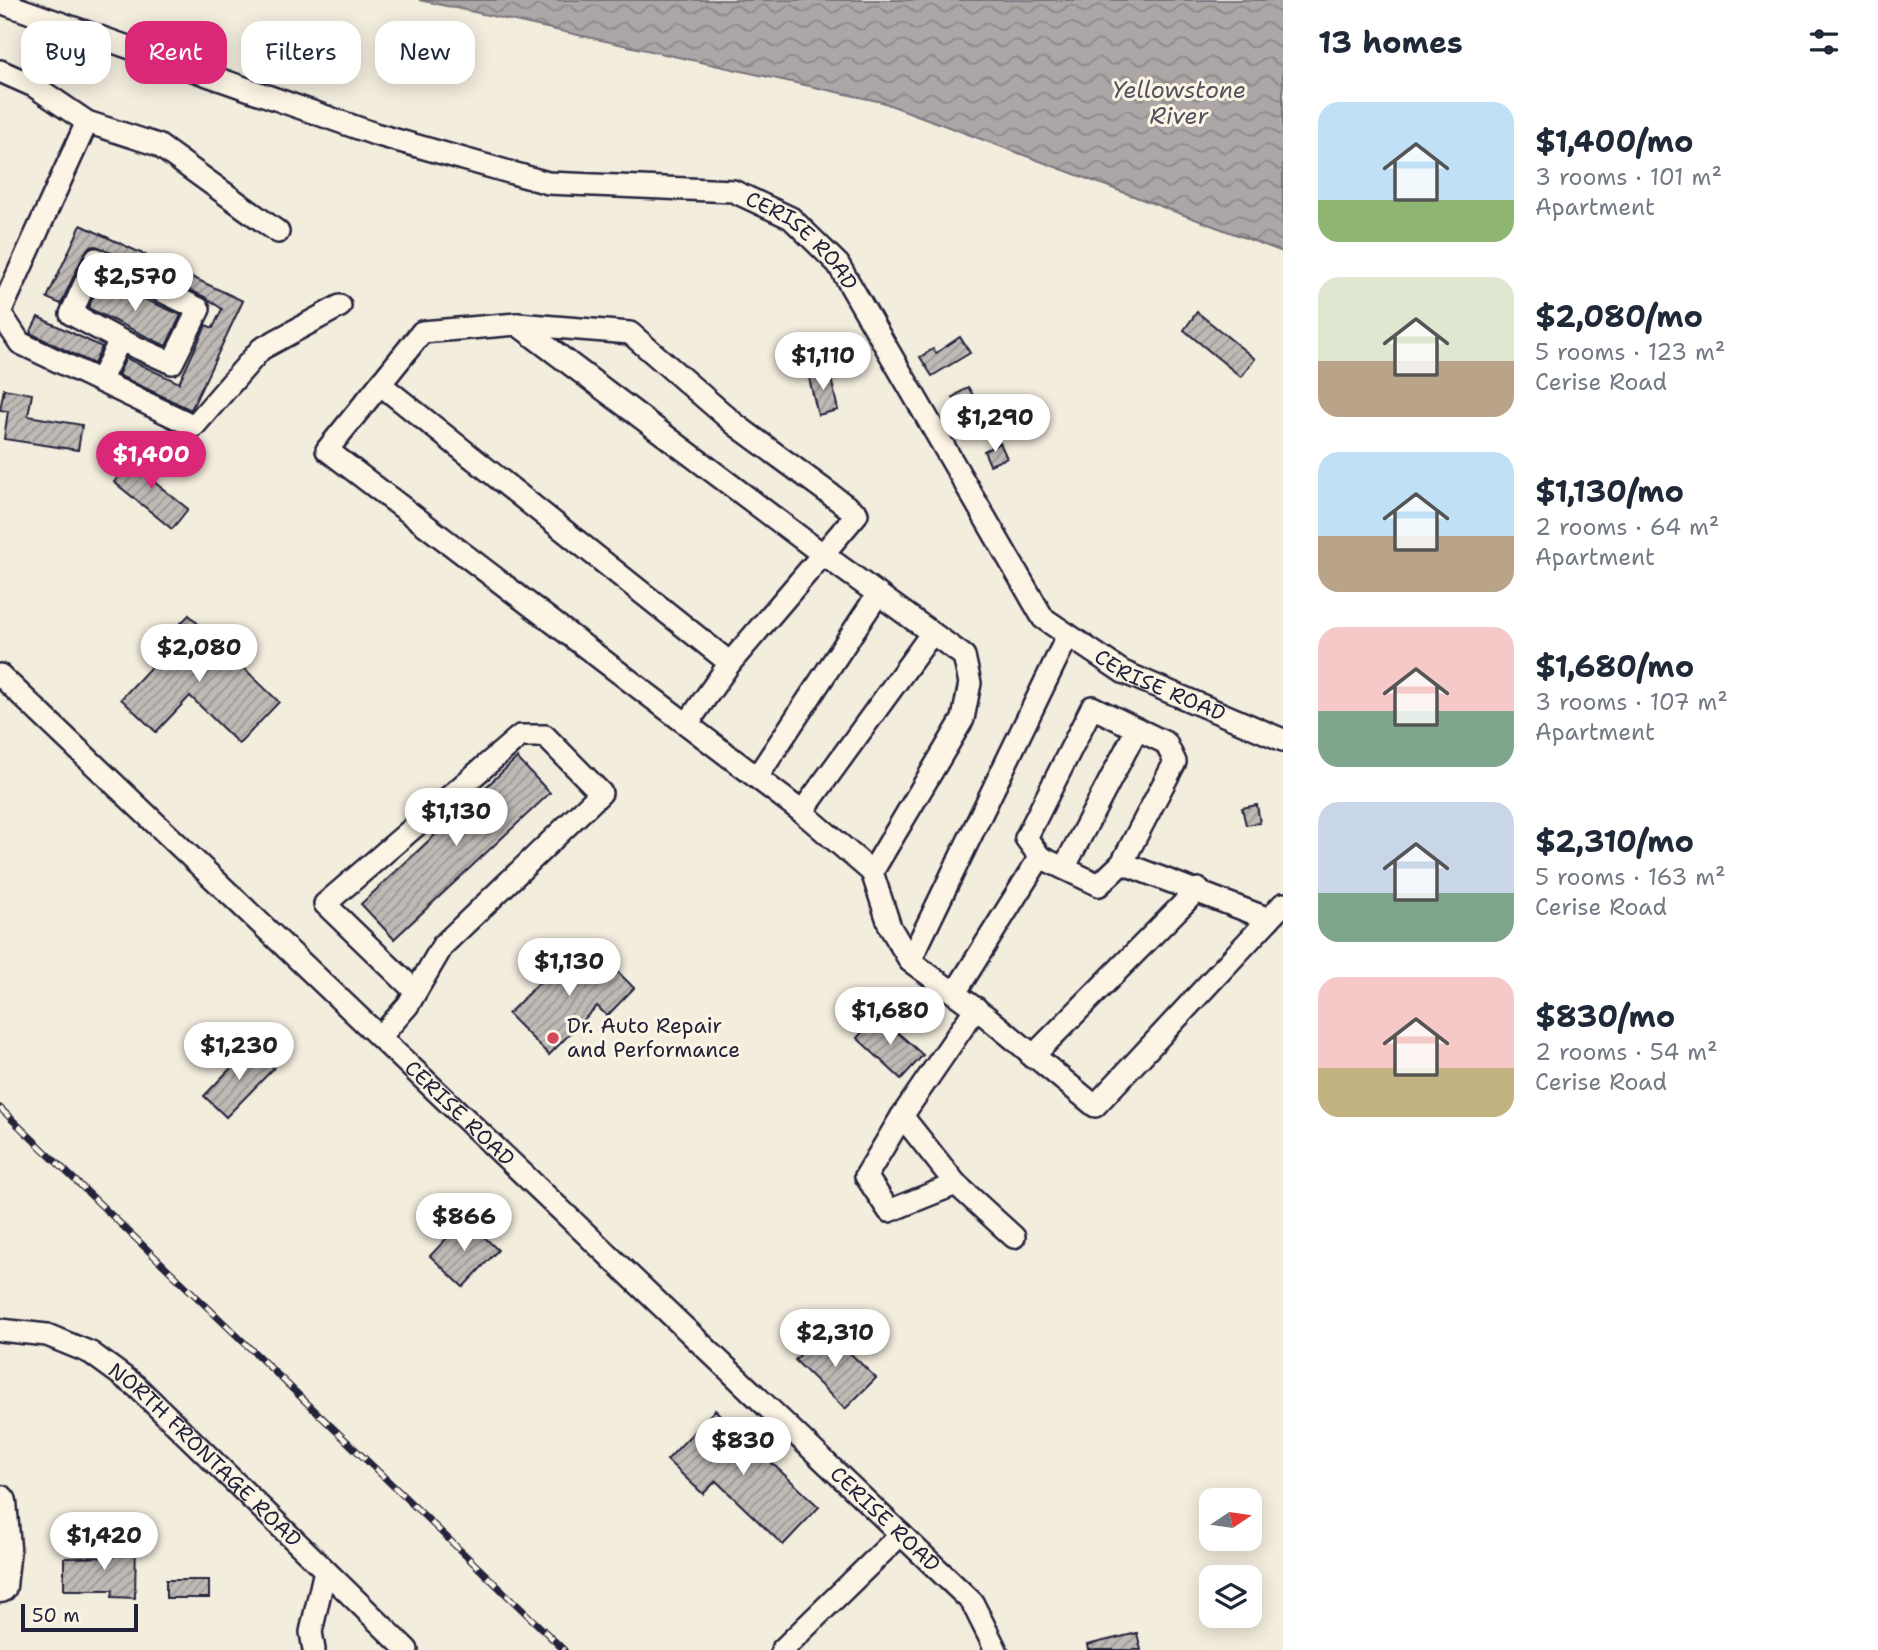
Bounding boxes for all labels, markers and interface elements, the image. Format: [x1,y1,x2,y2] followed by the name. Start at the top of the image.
[21,21,111,84] chip: Buy
[125,21,227,84] chip: Rent
[241,21,361,84] chip: Filters
[375,21,475,84] chip: New
[1318,22,1463,63] text: 13 homes
[1805,23,1843,61] icon: filters
[1112,75,1246,131] water label: Yellowstone River
[1535,121,1693,162] text: $1,400/mo
[1374,130,1458,214] icon: home
[1535,162,1722,192] text: 3 rooms · 101 m²
[741,185,864,295] street label: CERISE ROAD
[1535,192,1655,222] text: Apartment
[78,254,192,313] pin: $2,570
[93,261,177,291] text: $2,570
[1535,296,1703,337] text: $2,080/mo
[1374,305,1458,389] icon: home
[766,332,880,392] pin: $1,110
[1535,337,1725,367] text: 5 rooms · 123 m²
[791,340,855,370] text: $1,110
[1535,367,1667,397] text: Cerise Road
[938,394,1052,454] pin: $1,290
[956,402,1034,432] text: $1,290
[94,432,208,491] pin: $1,400
[112,439,190,469] text: $1,400
[1535,471,1684,512] text: $1,130/mo
[1374,480,1458,564] icon: home
[1535,512,1719,542] text: 2 rooms · 64 m²
[1535,542,1655,572] text: Apartment
[142,624,256,684] pin: $2,080
[156,632,242,662] text: $2,080
[1089,643,1230,728] street label: CERISE ROAD
[1535,646,1694,687] text: $1,680/mo
[1374,655,1458,739] icon: home
[1535,687,1728,717] text: 3 rooms · 107 m²
[1535,717,1655,747] text: Apartment
[399,788,513,848] pin: $1,130
[421,796,491,826] text: $1,130
[1535,821,1694,862] text: $2,310/mo
[1374,830,1458,914] icon: home
[1535,862,1726,892] text: 5 rooms · 163 m²
[1535,892,1667,922] text: Cerise Road
[512,939,626,998] pin: $1,130
[534,946,604,976] text: $1,130
[833,988,947,1047] pin: $1,680
[851,995,929,1025] text: $1,680
[1535,996,1675,1037] text: $830/mo
[1374,1005,1458,1089] icon: home
[567,1012,740,1064] place label: Dr. Auto Repair and Performance
[182,1023,296,1082] pin: $1,230
[200,1030,278,1060] text: $1,230
[545,1030,561,1046] marker: Dr. Auto Repair and Performance
[1535,1037,1718,1067] text: 2 rooms · 54 m²
[398,1054,521,1172] street label: CERISE ROAD
[1535,1067,1667,1097] text: Cerise Road
[423,1194,505,1253] pin: $866
[432,1201,496,1231] text: $866
[778,1310,892,1369] pin: $2,310
[796,1317,874,1347] text: $2,310
[103,1356,308,1554] street label: NORTH FRONTAGE ROAD
[702,1418,784,1477] pin: $830
[711,1425,775,1455] text: $830
[824,1460,946,1578] street label: CERISE ROAD
[1199,1488,1262,1550] north arrow
[1199,1488,1262,1628] map controls
[47,1512,161,1572] pin: $1,420
[66,1520,142,1550] text: $1,420
[1199,1565,1262,1628] button: layers
[21,1601,138,1633] scale bar
[32,1603,80,1628] text: 50 m

